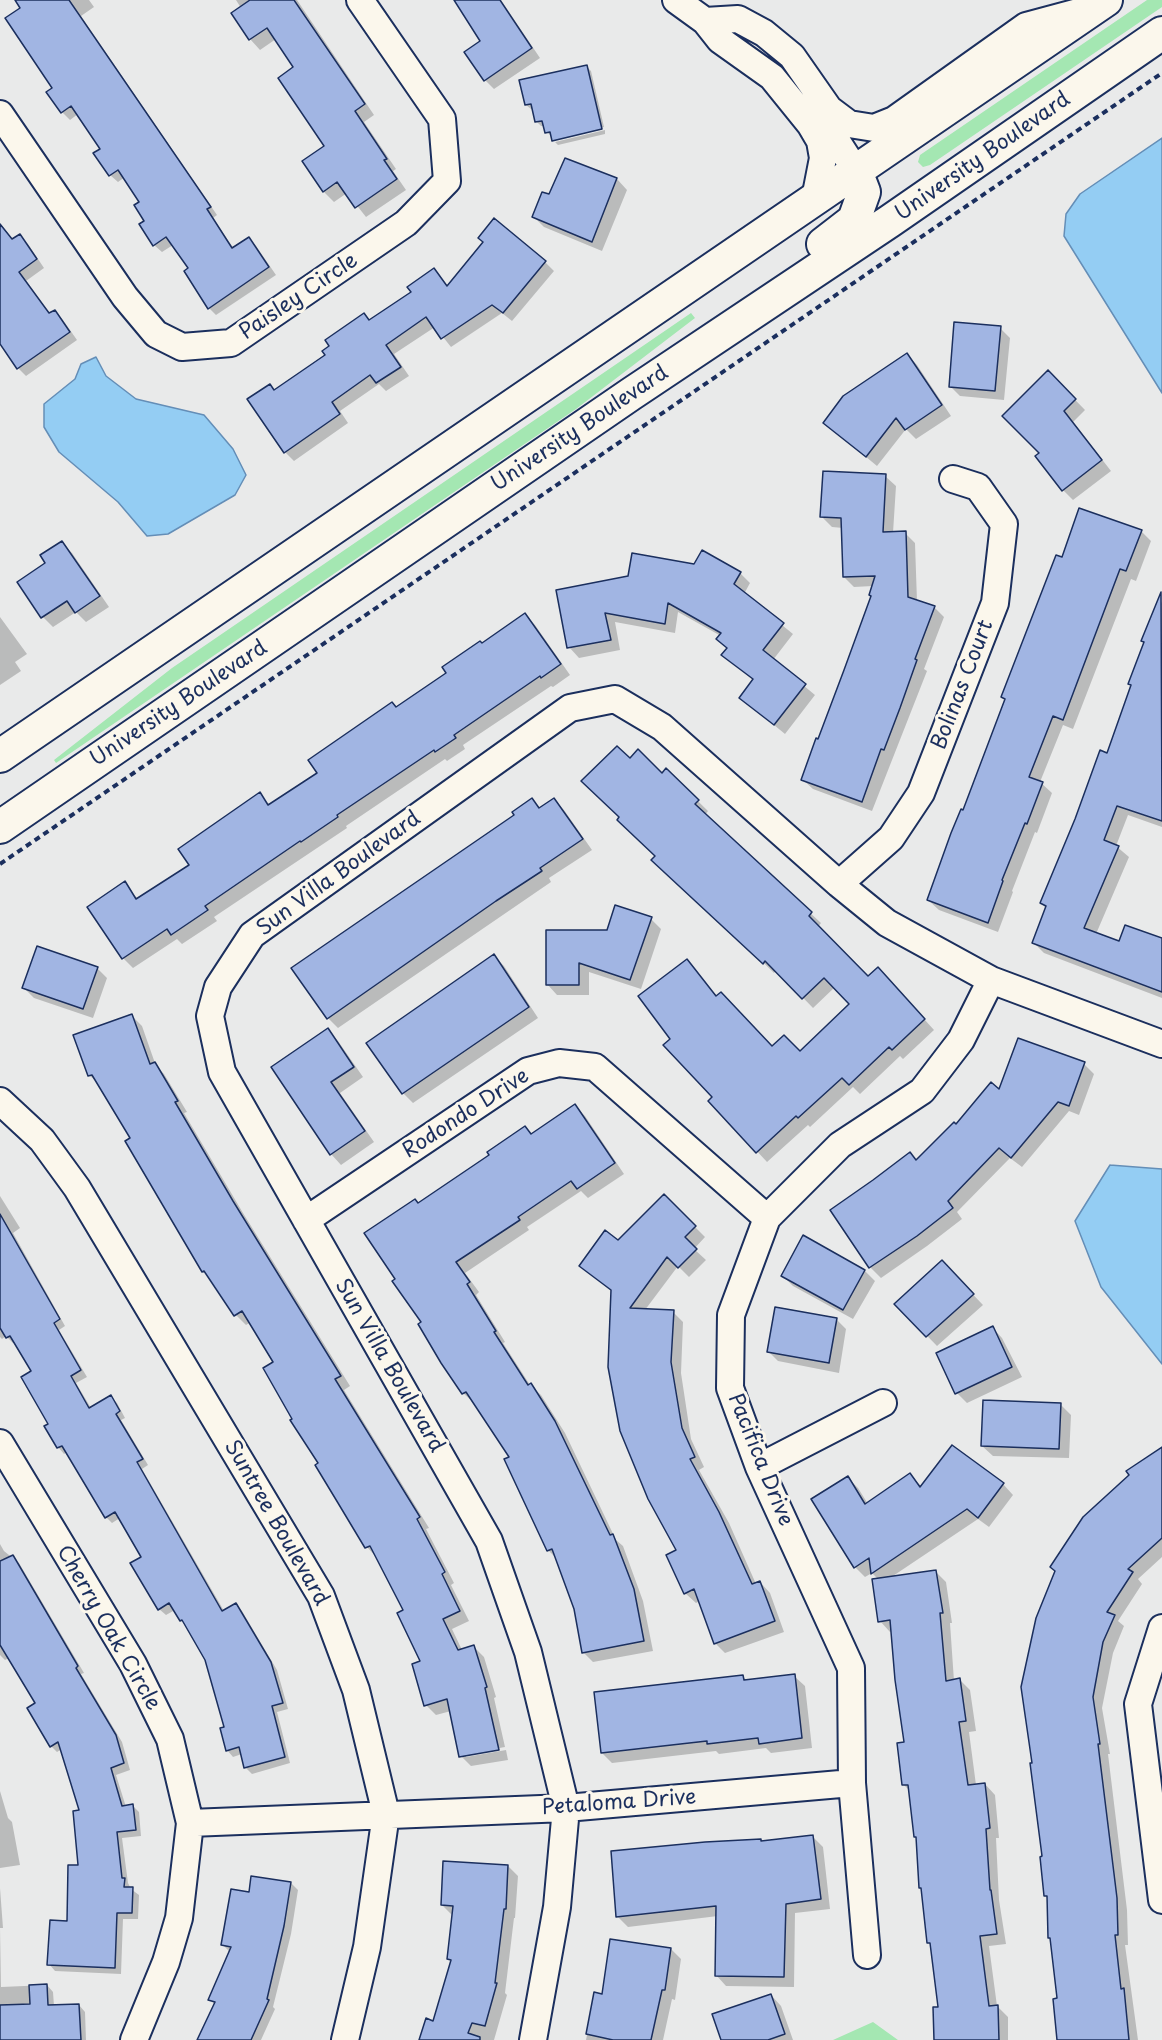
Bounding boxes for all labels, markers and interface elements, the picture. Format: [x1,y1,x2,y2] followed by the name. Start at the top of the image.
[891,87,1075,227] street label: University Boulevard
[235,248,363,346] street label: Paisley Circle
[487,360,673,498] street label: University Boulevard
[927,617,999,753] street label: Bolinas Court
[86,635,272,773] street label: University Boulevard
[252,806,426,942] street label: Sun Villa Boulevard
[398,1064,534,1164] street label: Rodondo Drive
[329,1275,449,1457] street label: Sun Villa Boulevard
[722,1390,798,1530] street label: Pacifica Drive
[218,1436,334,1610] street label: Suntree Boulevard
[50,1541,166,1715] street label: Cherry Oak Circle
[541,1785,697,1821] street label: Petaloma Drive

